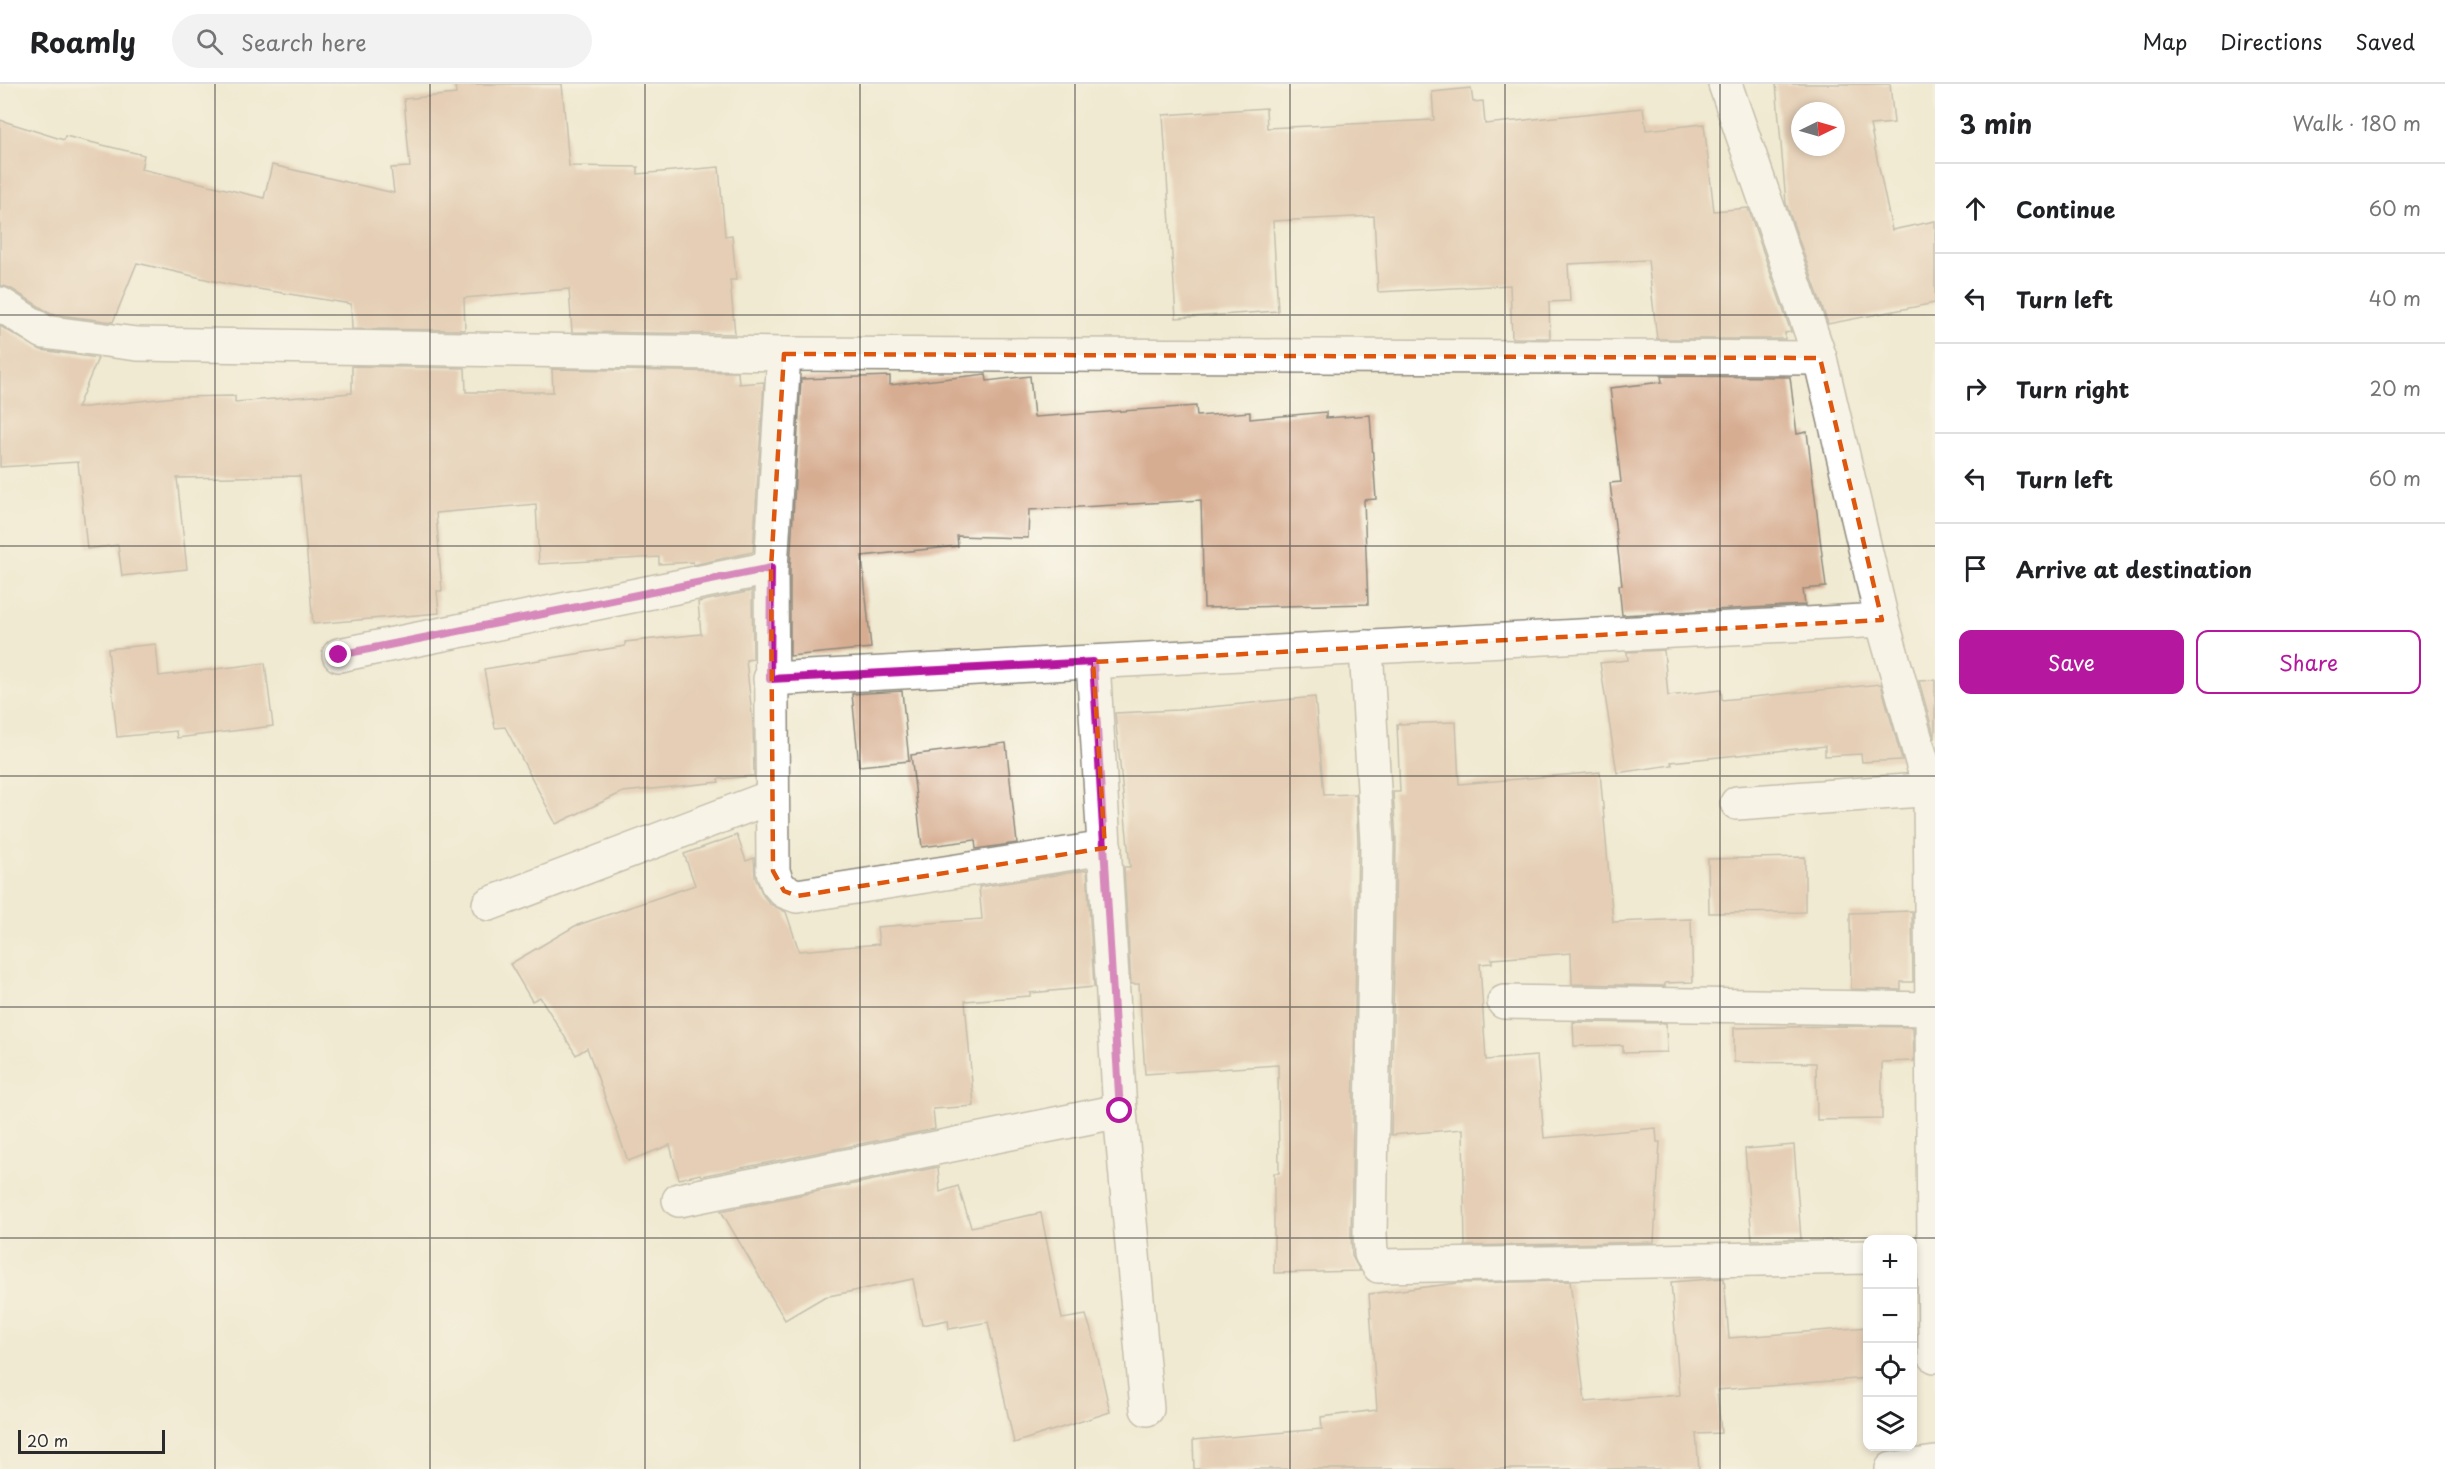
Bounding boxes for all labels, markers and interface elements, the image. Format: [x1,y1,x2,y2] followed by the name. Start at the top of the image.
[172,14,592,68] search box
[30,20,136,63] text: Roamly
[193,25,226,58] icon: search
[241,25,367,58] text: Search here
[2142,25,2187,57] text: Map
[2220,25,2322,57] text: Directions
[2355,25,2415,57] text: Saved
[1791,102,1845,156] north arrow
[1959,104,2032,143] text: 3 min
[2293,108,2421,138] text: Walk · 180 m
[1959,192,1992,225] icon: ahead
[2016,192,2115,225] text: Continue
[2369,193,2421,223] text: 60 m
[1959,282,1992,315] icon: left
[2016,282,2113,315] text: Turn left
[2369,283,2421,313] text: 40 m
[1959,372,1992,405] icon: right
[2016,372,2129,405] text: Turn right
[2369,373,2421,403] text: 20 m
[1959,462,1992,495] icon: left
[2016,462,2113,495] text: Turn left
[2369,463,2421,493] text: 60 m
[1959,552,1992,585] icon: arrive
[2016,552,2252,585] text: Arrive at destination
[1959,630,2184,694] button: Save
[2196,630,2421,694] button: Share
[325,641,351,667] route end
[1106,1097,1132,1123] route start
[1863,1235,1917,1451] map controls
[1863,1235,1917,1289] button: +
[1863,1289,1917,1343] button: −
[1863,1343,1917,1397] button: locate
[1863,1397,1917,1451] button: layers
[18,1427,165,1454] scale bar
[27,1428,68,1452] text: 20 m

